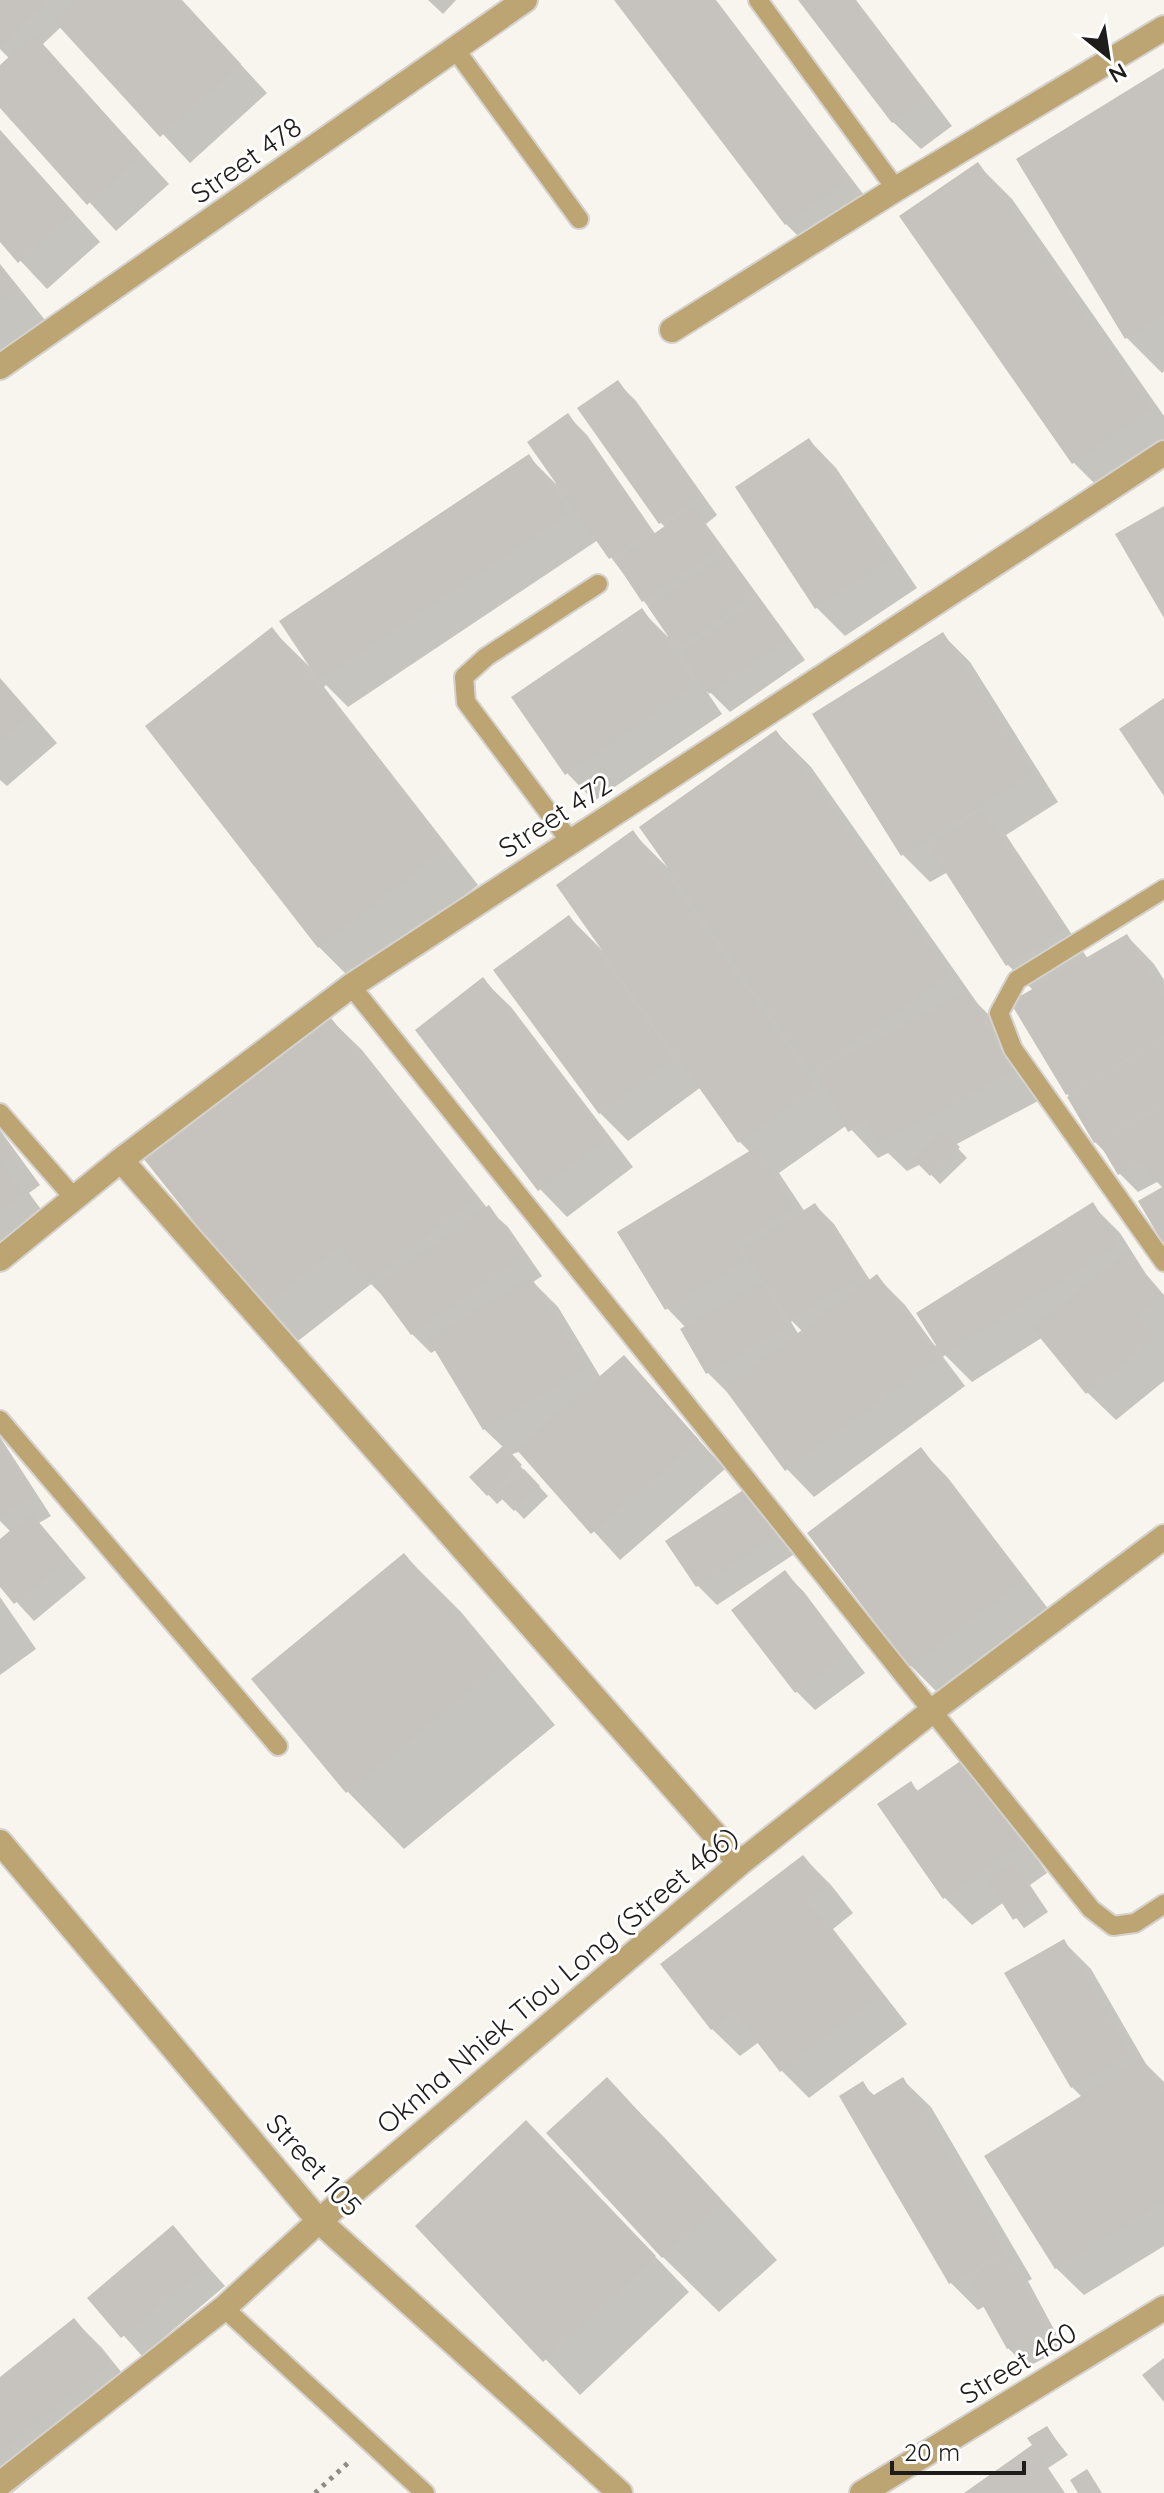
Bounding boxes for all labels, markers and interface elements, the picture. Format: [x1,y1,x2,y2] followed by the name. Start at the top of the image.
[1068,16,1148,96] north arrow
[1104,57,1132,89] text: N
[183,109,308,211] street label: Street 478
[492,766,618,865] street label: Street 472
[369,1818,744,2141] street label: Oknha Nhiek Tiou Long (Street 466)
[259,2106,370,2223] street label: Street 105
[953,2314,1083,2411] street label: Street 460
[892,2425,1024,2475] scale bar
[904,2437,960,2467] text: 20 m

